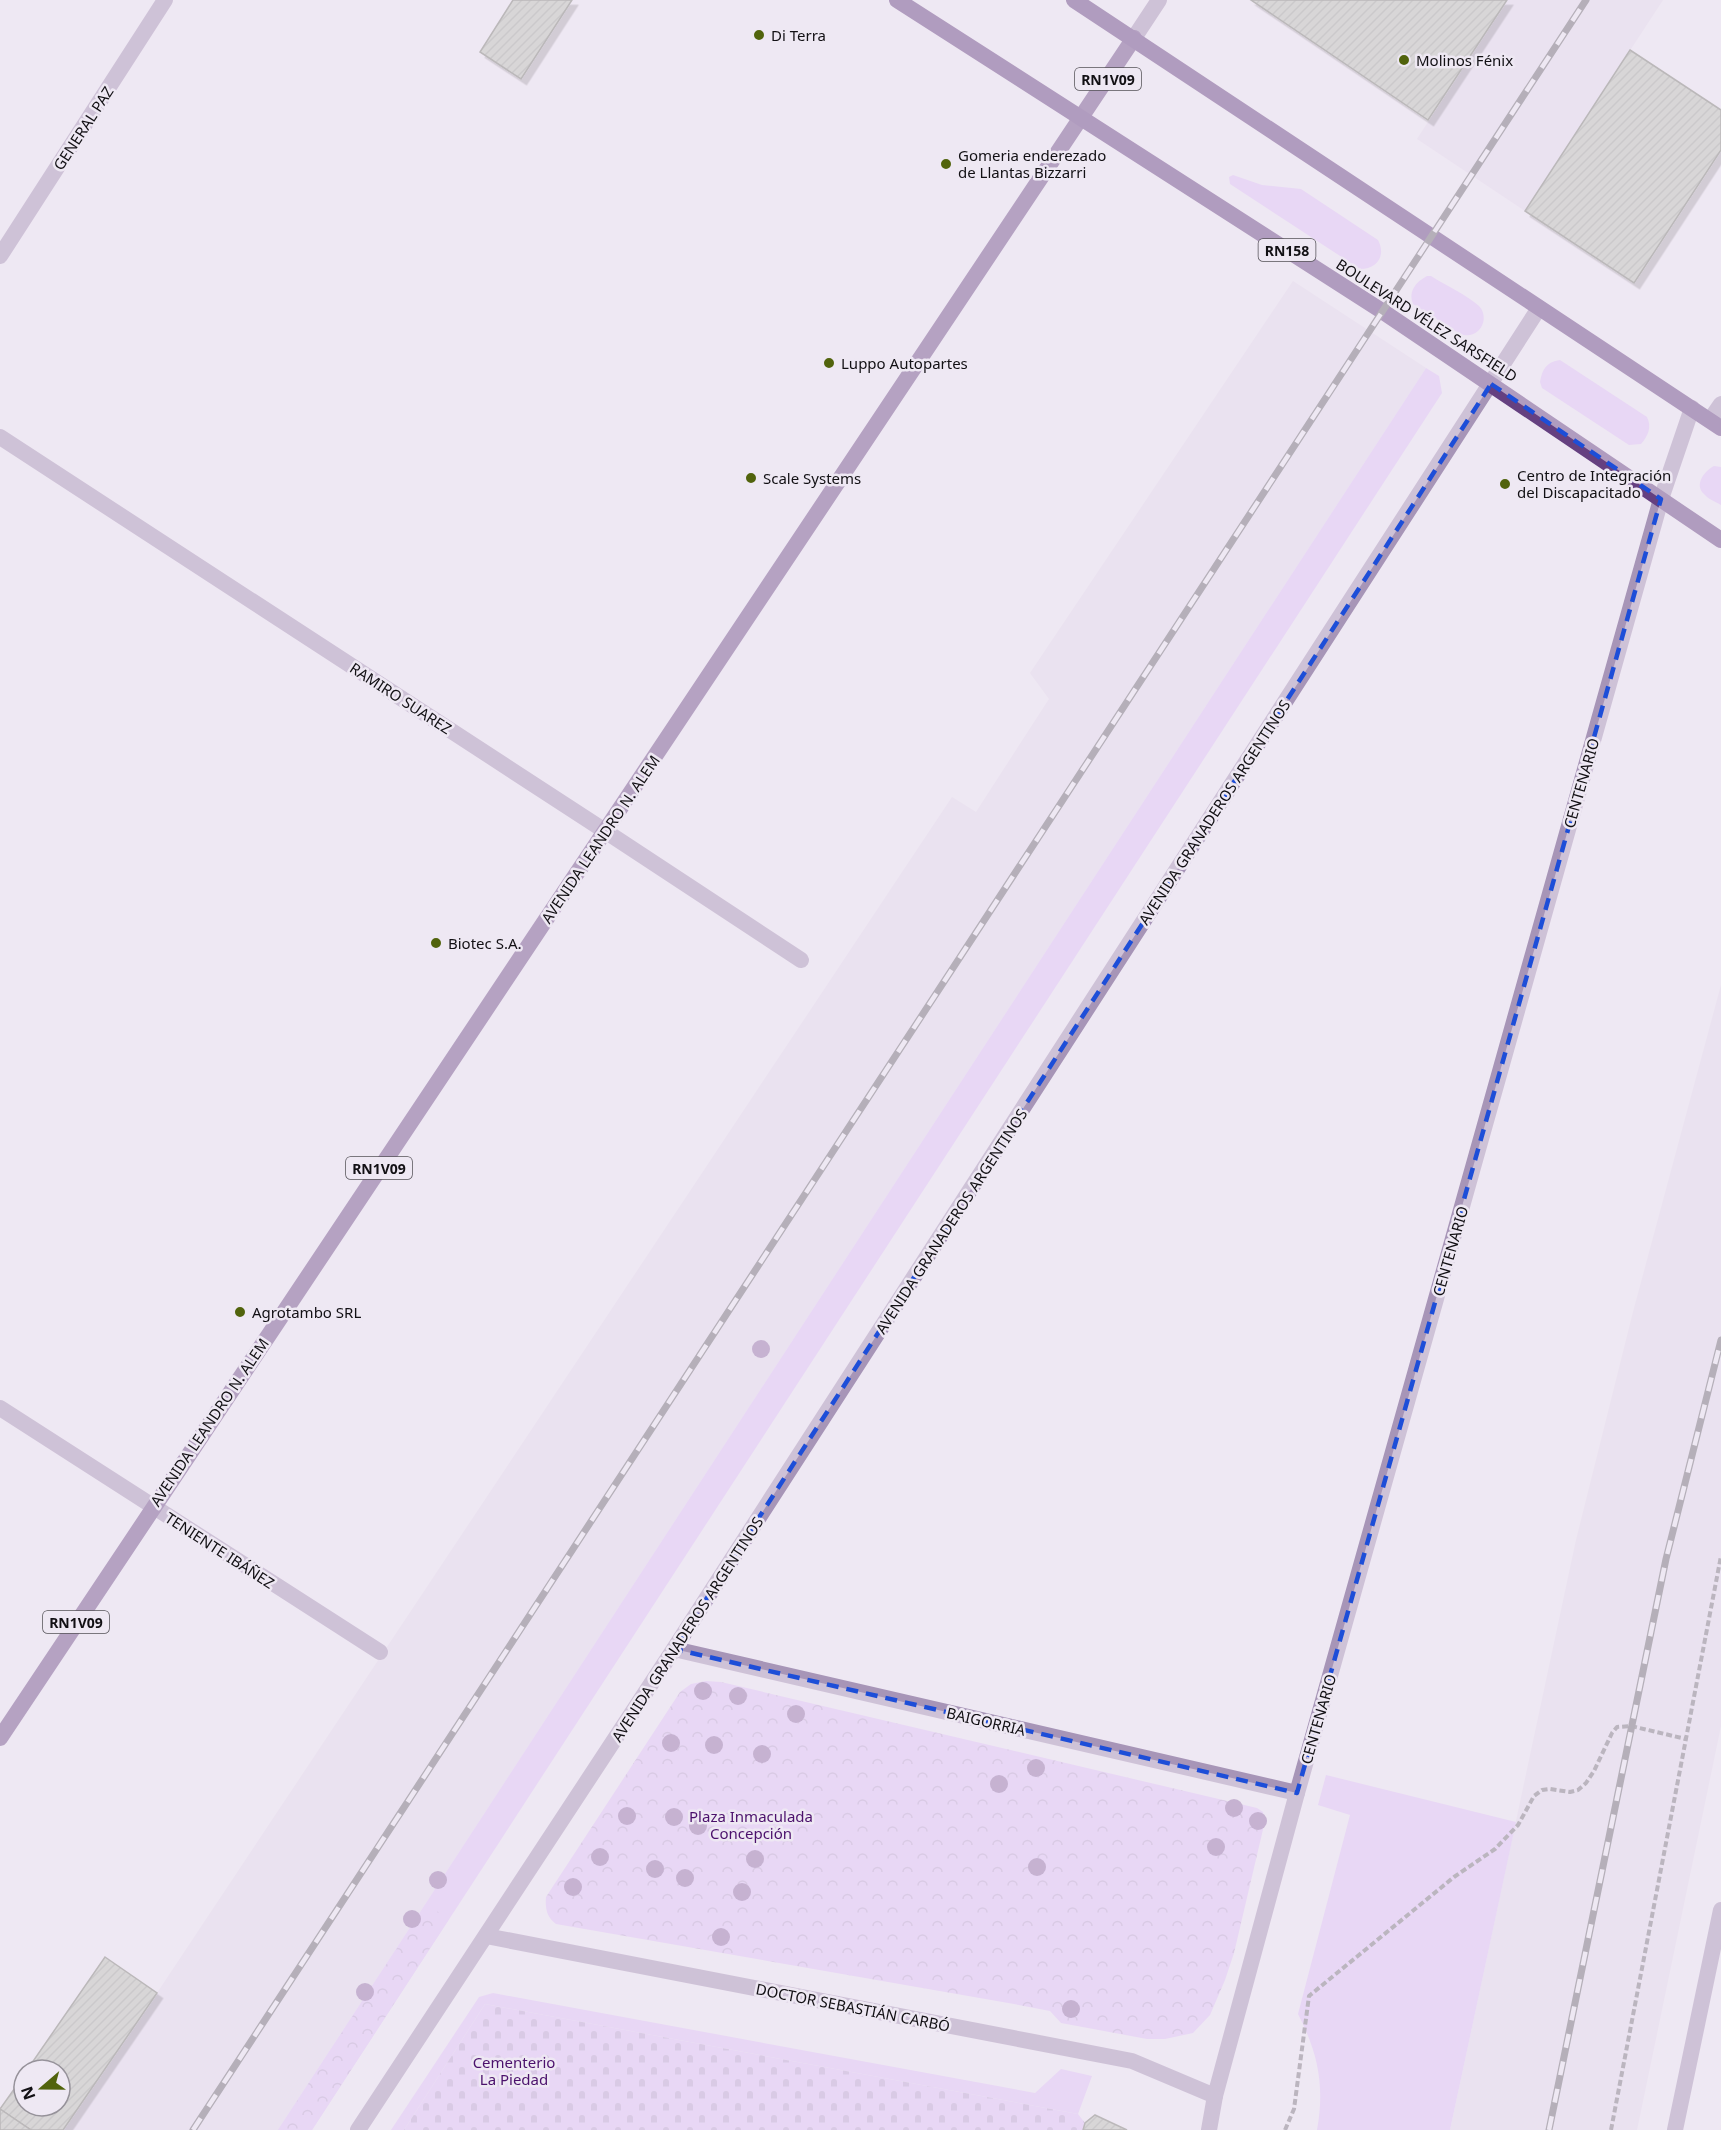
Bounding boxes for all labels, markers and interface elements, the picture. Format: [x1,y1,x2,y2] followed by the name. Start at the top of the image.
[771,25,826,45] place label: Di Terra
[752,28,766,42] marker: Di Terra
[1416,50,1513,70] place label: Molinos Fénix
[1397,53,1411,67] marker: Molinos Fénix
[1075,68,1141,90] road number: RN1V09
[48,82,118,174] street label: GENERAL PAZ
[958,145,1106,182] place label: Gomeria enderezado de Llantas Bizzarri
[939,157,953,171] marker: Gomeria enderezado de Llantas Bizzarri
[1258,239,1316,261] road number: RN158
[1333,254,1521,386] street label: BOULEVARD VÉLEZ SARSFIELD
[841,353,968,373] place label: Luppo Autopartes
[822,356,836,370] marker: Luppo Autopartes
[1517,465,1671,502] place label: Centro de Integración del Discapacitado
[763,468,861,488] place label: Scale Systems
[744,471,758,485] marker: Scale Systems
[1498,477,1512,491] marker: Centro de Integración del Discapacitado
[346,658,456,738] street label: RAMIRO SUAREZ
[1134,696,1294,928] street label: AVENIDA GRANADEROS ARGENTINOS
[1559,736,1603,830] street label: CENTENARIO
[536,751,664,927] street label: AVENIDA LEANDRO N. ALEM
[448,933,522,953] place label: Biotec S.A.
[429,936,443,950] marker: Biotec S.A.
[871,1105,1031,1337] street label: AVENIDA GRANADEROS ARGENTINOS
[346,1157,412,1179] road number: RN1V09
[1428,1204,1472,1298] street label: CENTENARIO
[252,1302,361,1322] place label: Agrotambo SRL
[233,1305,247,1319] marker: Agrotambo SRL
[145,1334,273,1510] street label: AVENIDA LEANDRO N. ALEM
[162,1507,278,1593] street label: TENIENTE IBÁÑEZ
[607,1513,767,1745] street label: AVENIDA GRANADEROS ARGENTINOS
[43,1611,109,1633] road number: RN1V09
[1296,1672,1340,1766] street label: CENTENARIO
[945,1702,1028,1740] street label: BAIGORRIA
[689,1806,813,1843] park label: Plaza Inmaculada Concepción
[754,1978,952,2036] street label: DOCTOR SEBASTIÁN CARBÓ
[473,2052,555,2089] park label: Cementerio La Piedad
[12,2058,72,2118] north arrow
[15,2083,40,2103] text: N

